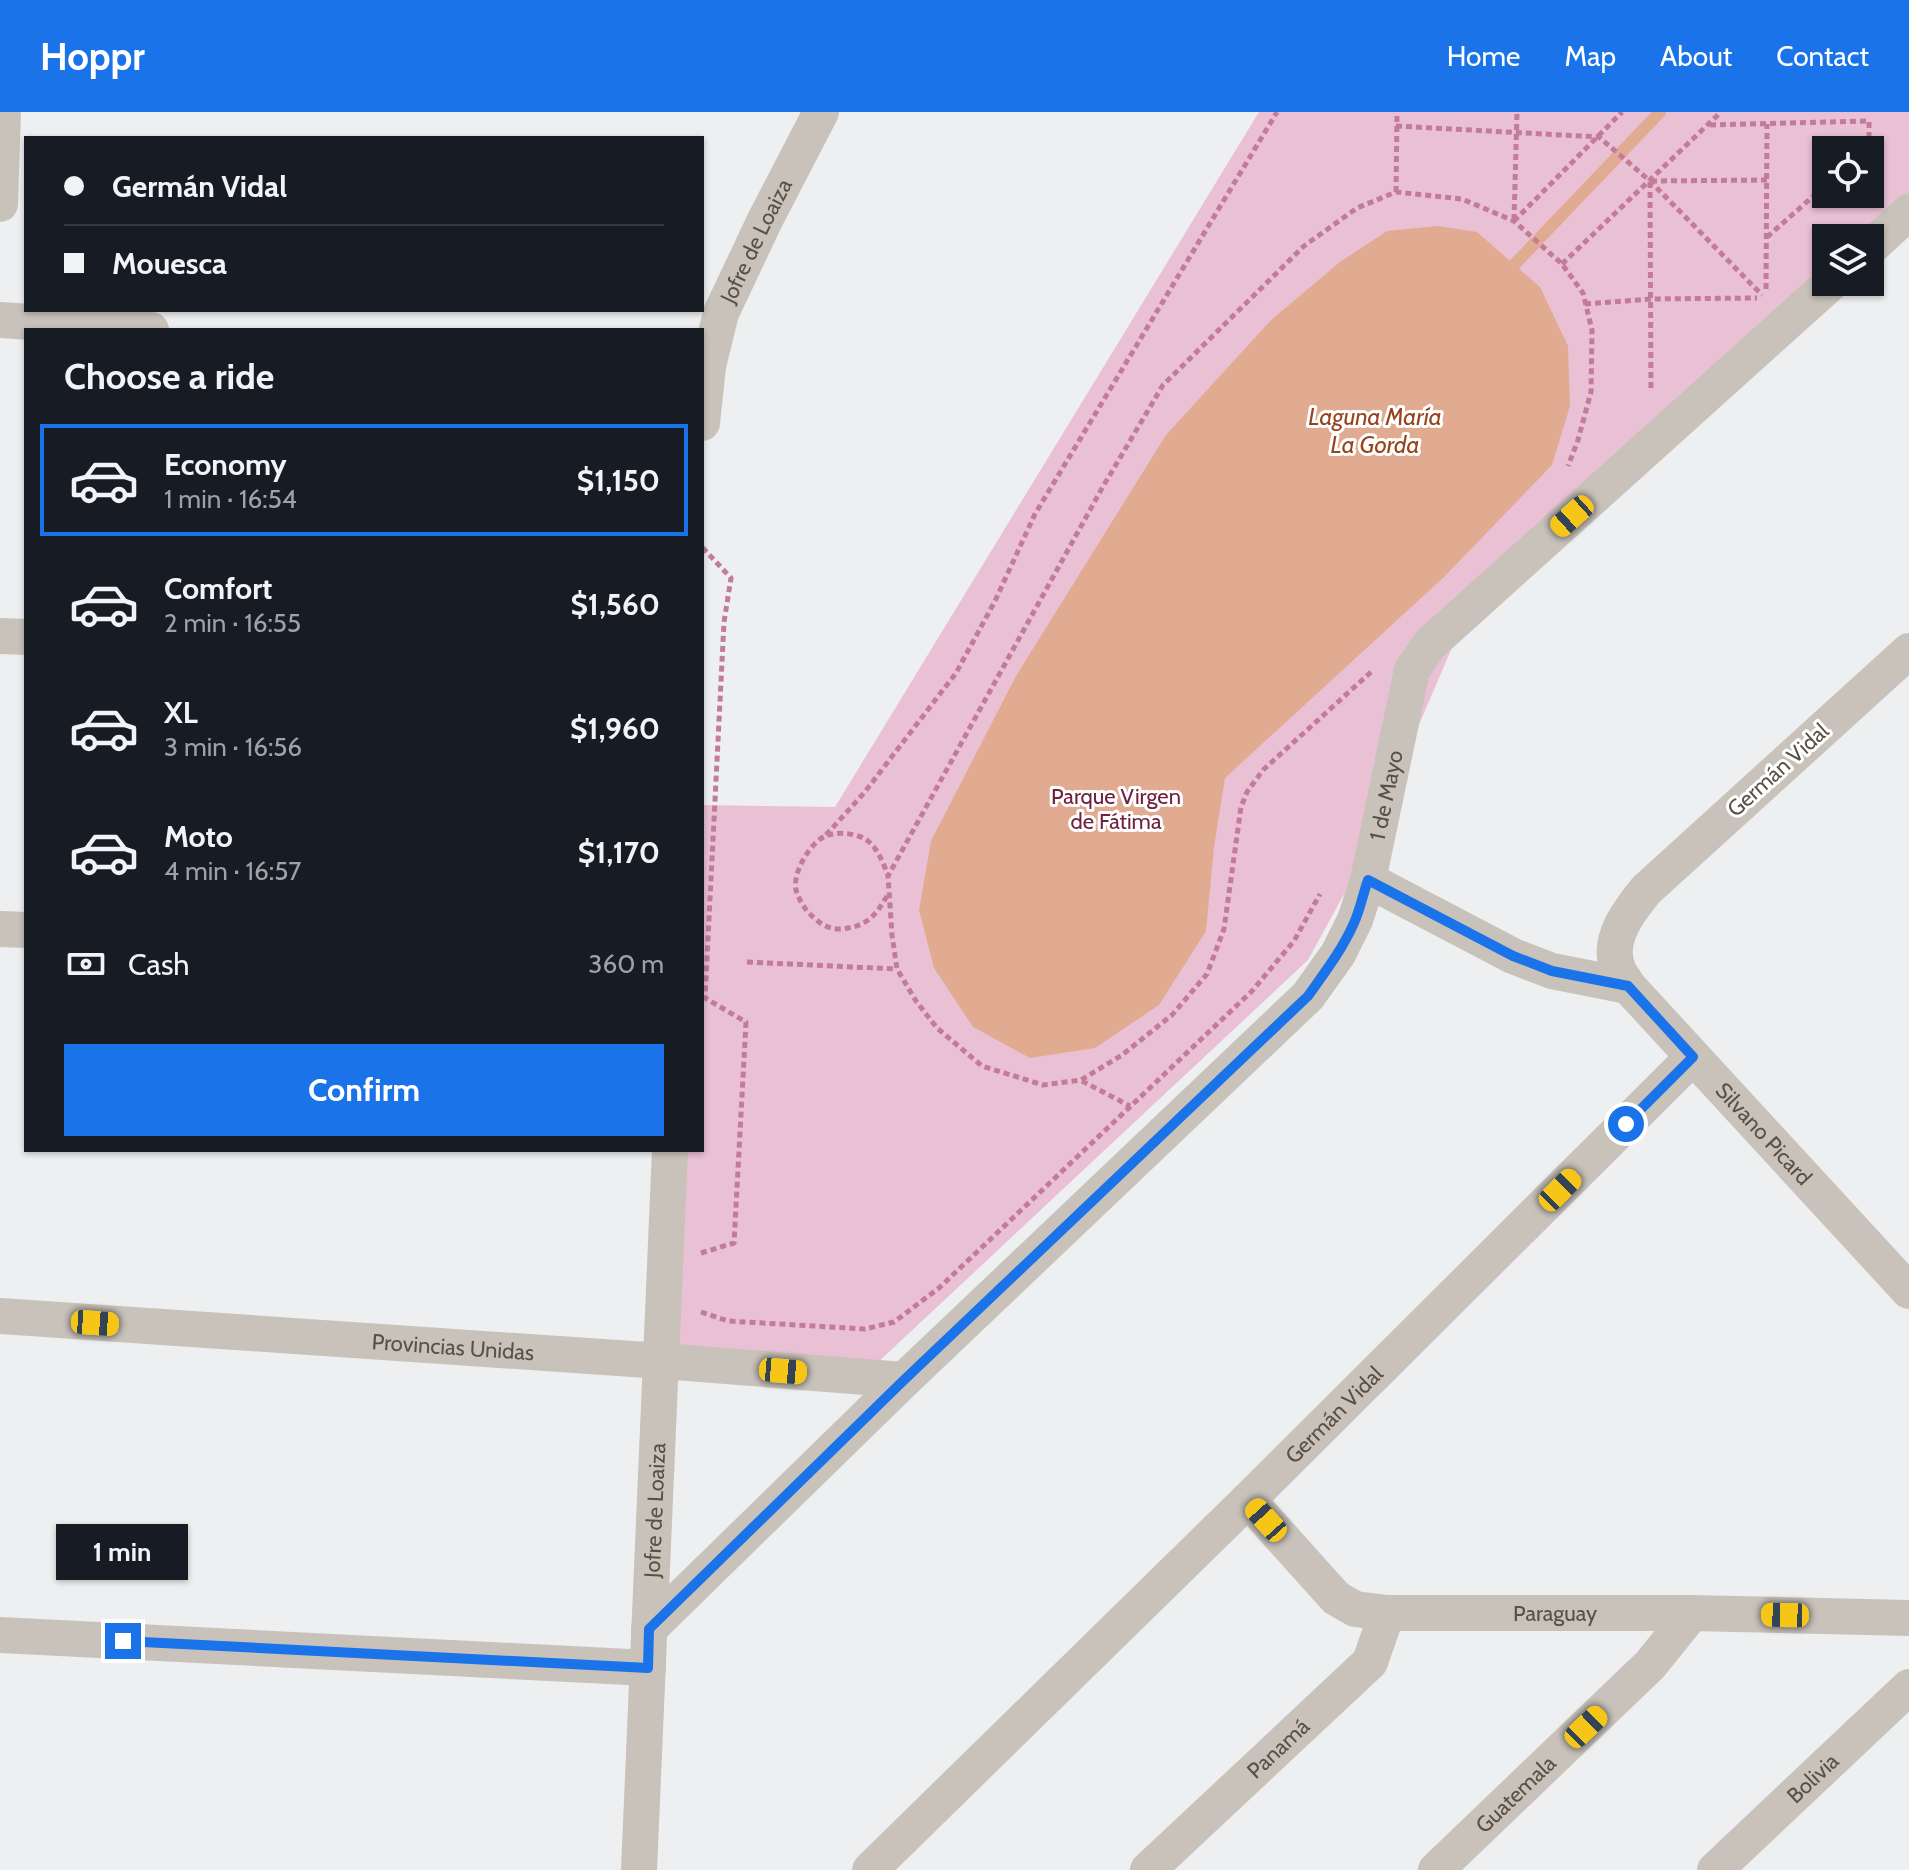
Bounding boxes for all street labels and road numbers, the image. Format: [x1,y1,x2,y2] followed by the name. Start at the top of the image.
[714,174,798,308] street label: Jofre de Loaiza
[1722,717,1835,823] street label: Germán Vidal
[1363,748,1408,843] street label: 1 de Mayo
[1710,1077,1818,1190] street label: Silvano Picard
[371,1328,535,1366] street label: Provincias Unidas
[1279,1360,1389,1469] street label: Germán Vidal
[638,1442,671,1579] street label: Jofre de Loaiza
[1513,1600,1597,1627] street label: Paraguay
[1241,1712,1315,1784] street label: Panamá
[1781,1747,1844,1809] street label: Bolivia
[1470,1749,1561,1838] street label: Guatemala

